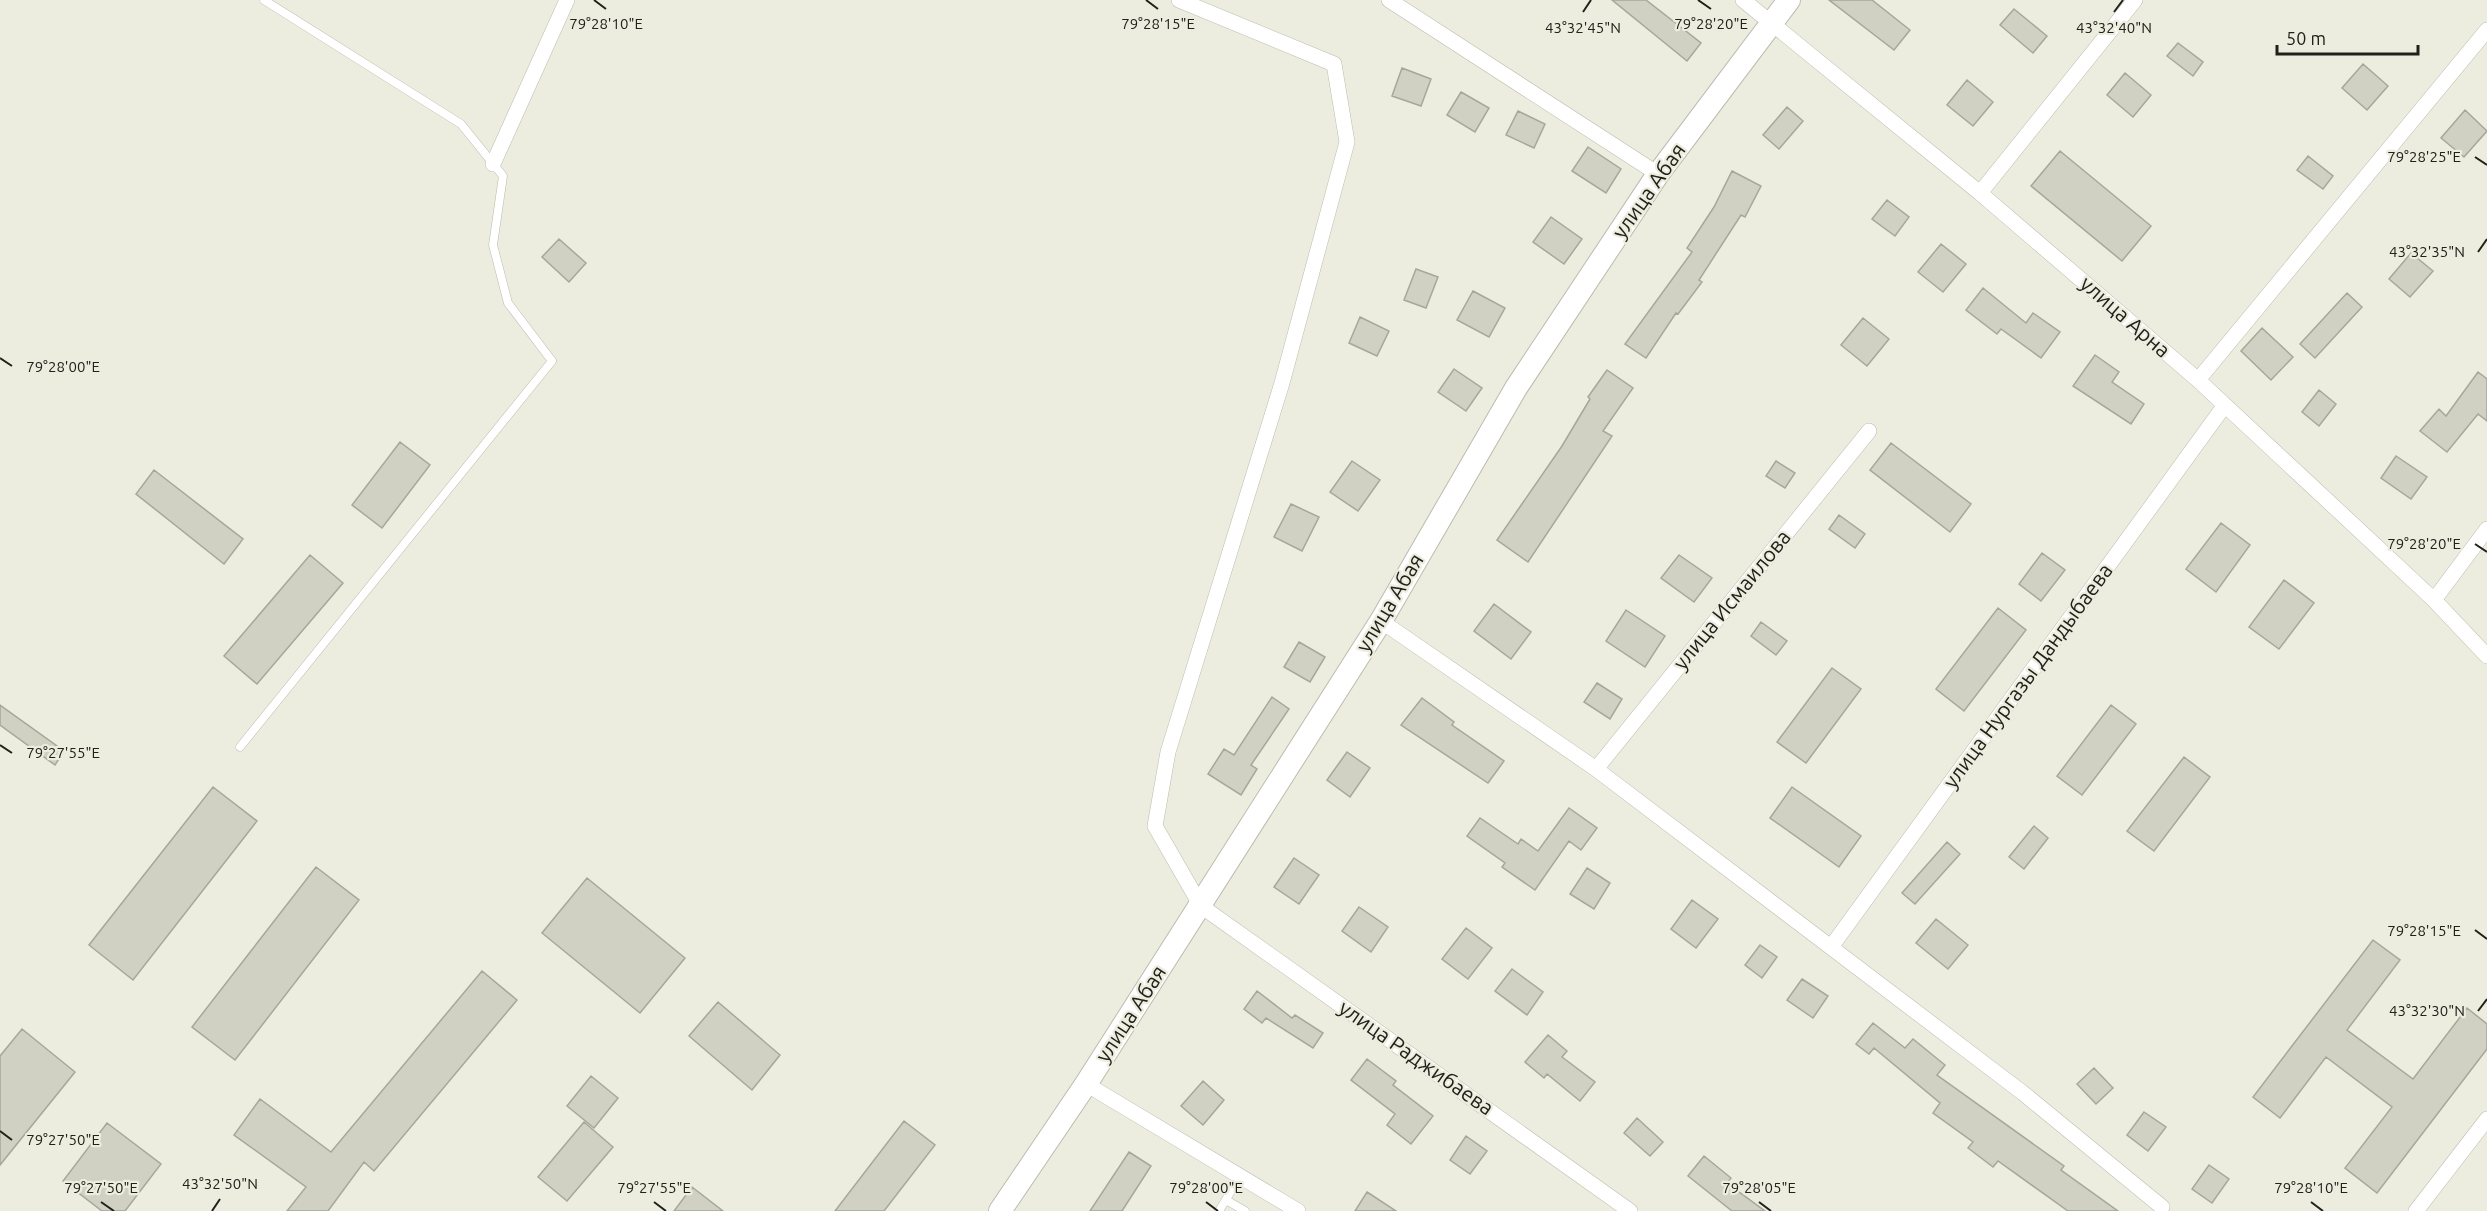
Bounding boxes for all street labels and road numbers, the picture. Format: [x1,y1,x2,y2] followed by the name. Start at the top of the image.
[1607,138,1690,242] street label: улица Абая
[2076,271,2176,362] street label: улица Арна
[1668,525,1795,674] street label: улица Исмаилова
[1350,549,1428,656] street label: улица Абая
[1938,558,2117,792] street label: улица Нургазы Дандыбаева
[1090,961,1170,1066] street label: улица Абая
[1335,995,1499,1120] street label: улица Раджибаева

